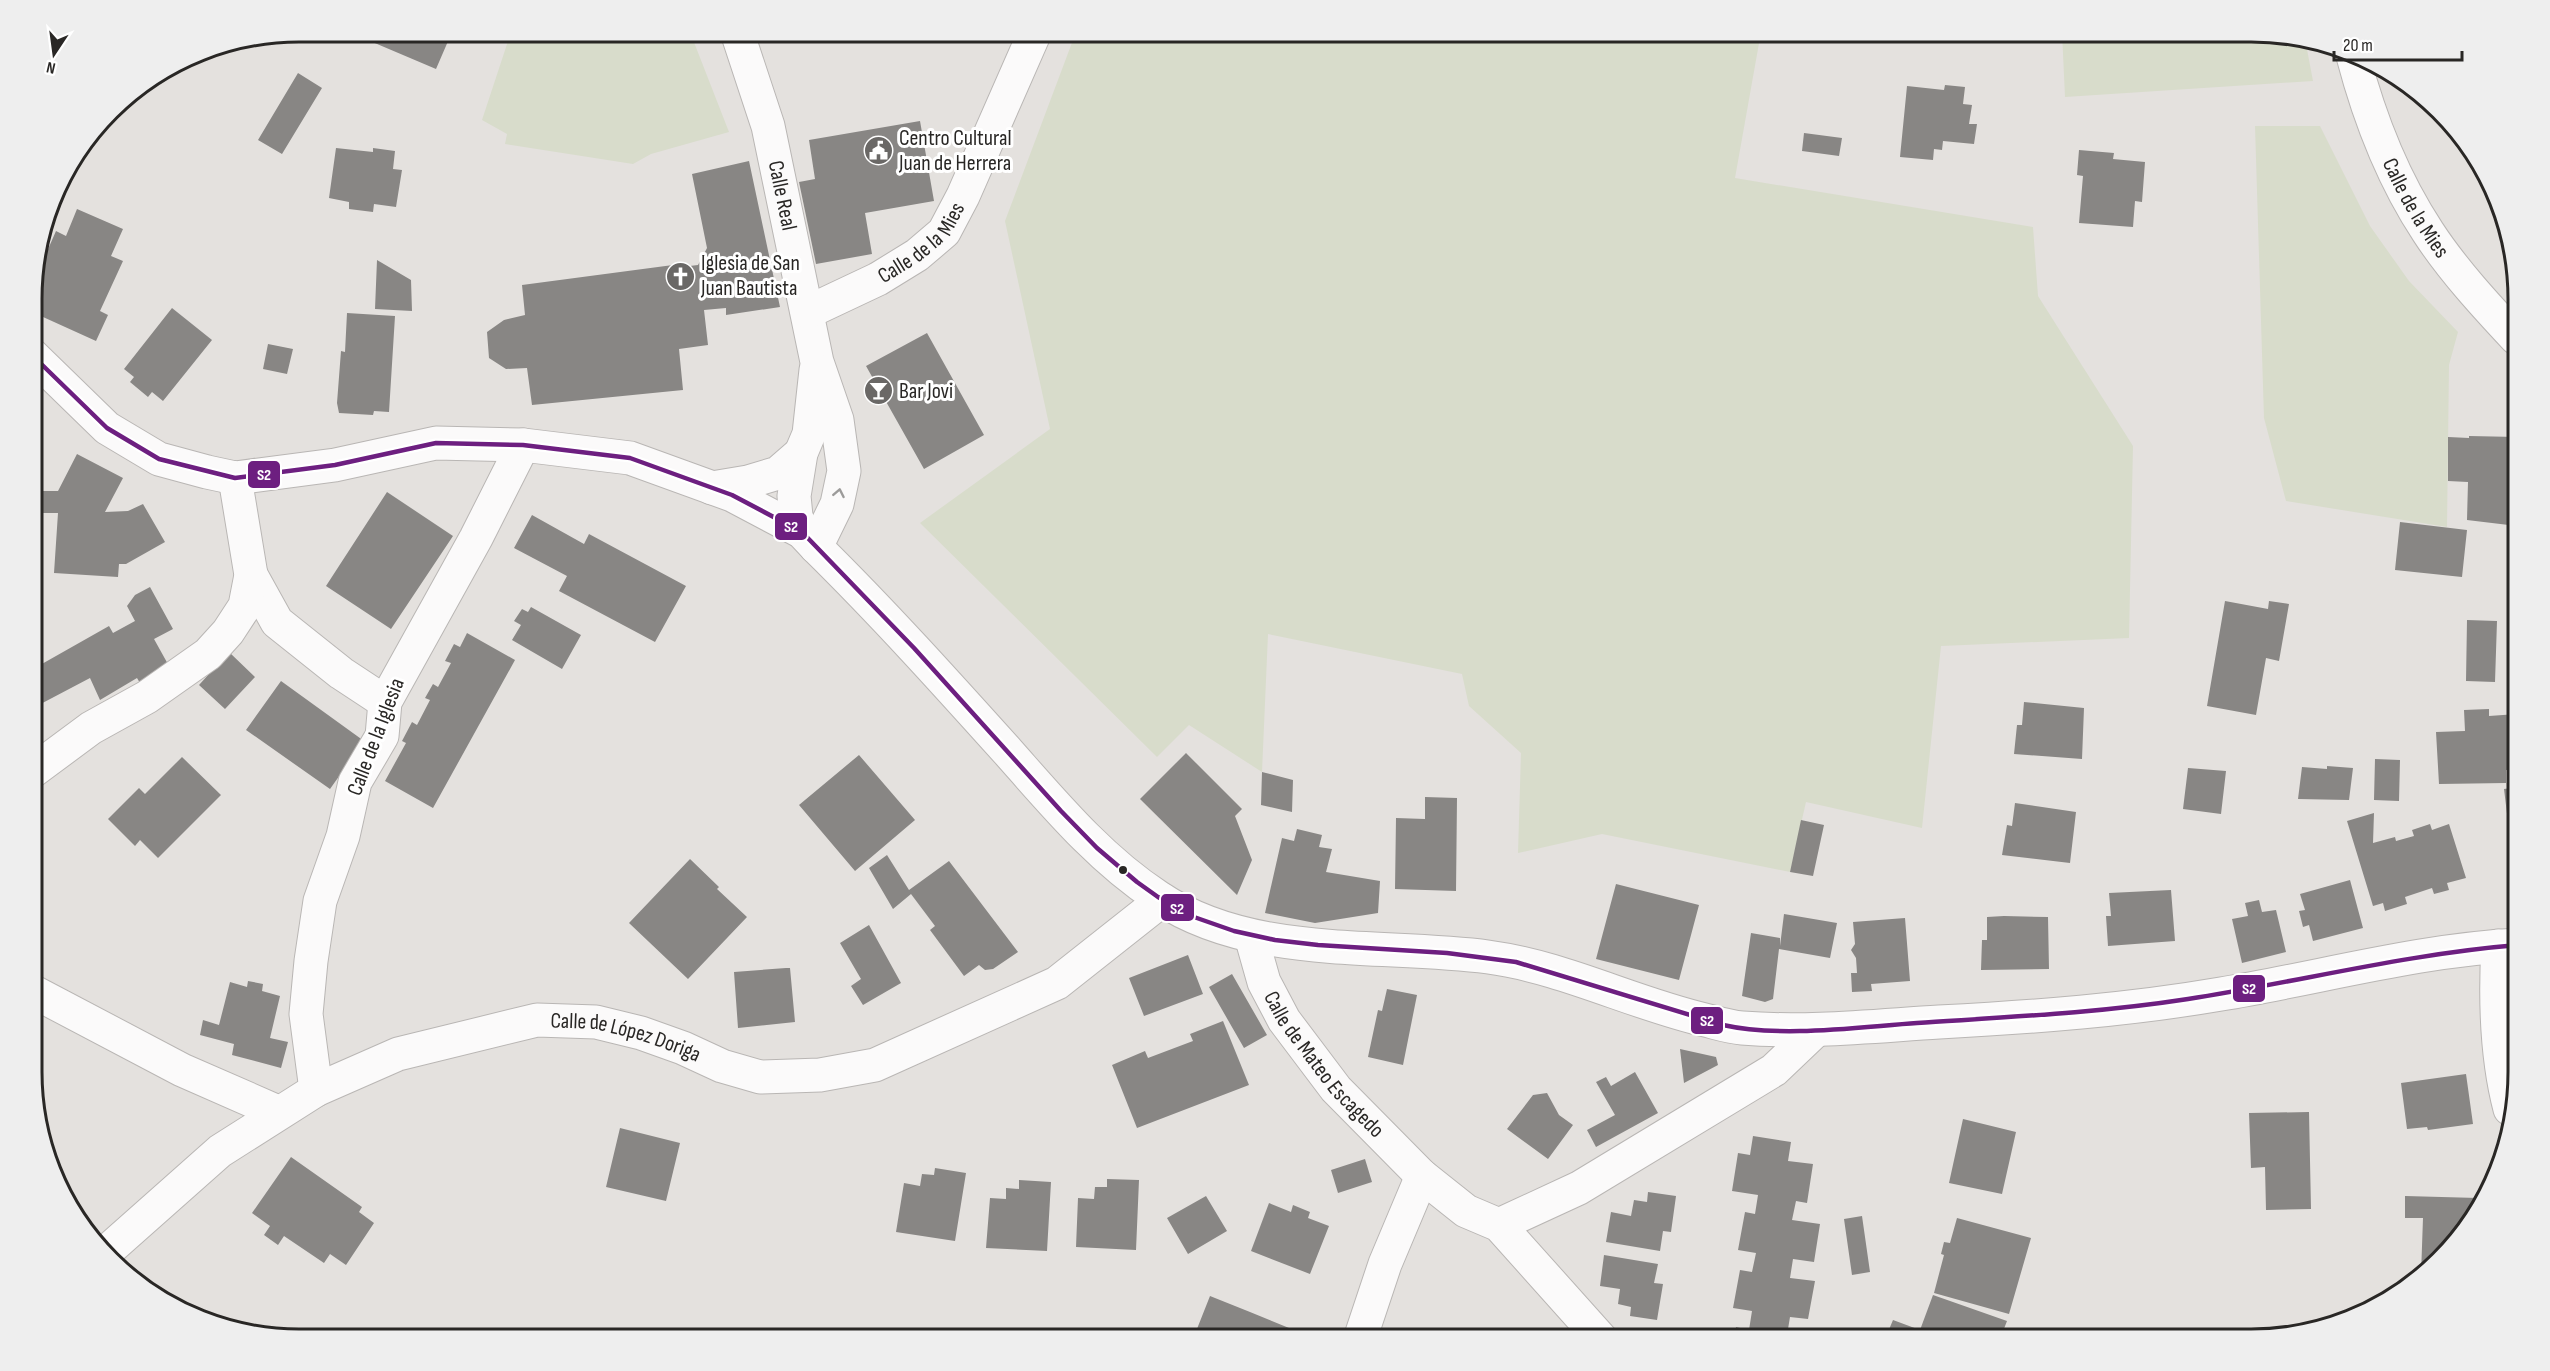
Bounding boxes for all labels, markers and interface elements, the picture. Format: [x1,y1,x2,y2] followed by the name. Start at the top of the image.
[24,24,84,84] north arrow
[2334,24,2462,62] scale bar
[2343,35,2373,56] text: 20 m
[45,57,57,77] text: N
[898,125,1012,177] place label: Centro Cultural Juan de Herrera
[862,135,894,167] public building icon: Centro Cultural Juan de Herrera
[2376,154,2455,263] street label: Calle de la Mies
[762,158,803,233] street label: Calle Real
[873,197,971,289] street label: Calle de la Mies
[700,250,800,302] place label: Iglesia de San Juan Bautista
[664,260,696,292] church icon: Iglesia de San Juan Bautista
[862,375,894,407] bar icon: Bar Jovi
[899,378,953,405] place label: Bar Jovi
[247,460,281,489] line badge: S2
[257,466,271,485] text: S2
[832,488,845,498] one-way arrow
[774,512,808,541] line badge: S2
[784,518,798,537] text: S2
[341,675,411,799] street label: Calle de la Iglesia
[1117,864,1129,876] unlabelled marker
[1160,893,1195,922] line badge: S2
[1170,900,1184,919] text: S2
[2232,974,2266,1003] line badge: S2
[2242,980,2256,999] text: S2
[1258,986,1390,1143] street label: Calle de Mateo Escagedo
[1690,1006,1724,1035] line badge: S2
[550,1007,705,1068] street label: Calle de López Doriga
[1700,1012,1714,1031] text: S2

